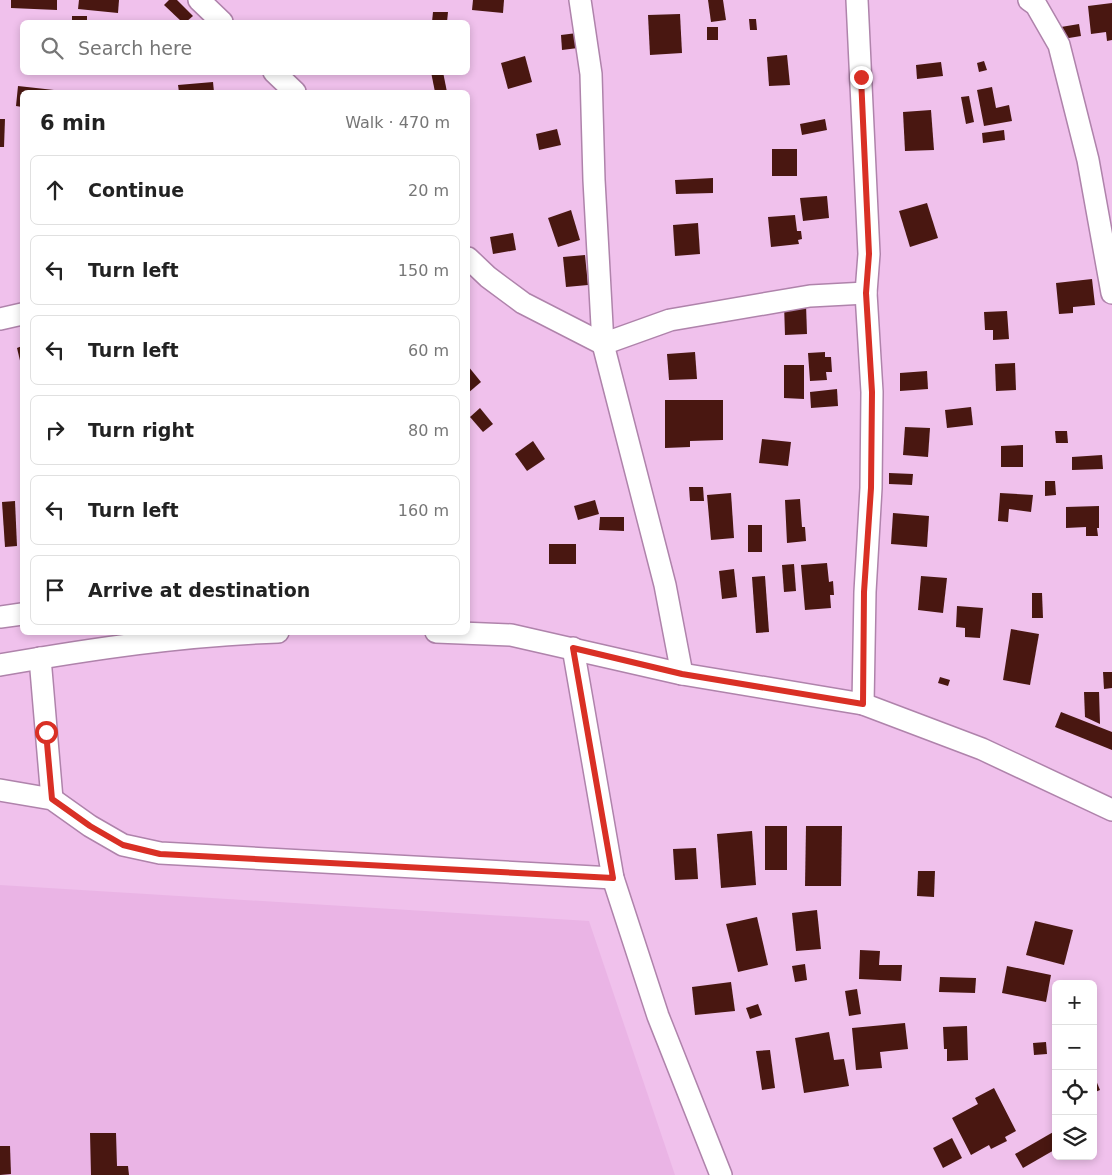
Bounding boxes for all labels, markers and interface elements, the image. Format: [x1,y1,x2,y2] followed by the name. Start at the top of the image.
[20,20,470,75] search box
[38,34,66,62] icon: search
[78,37,192,59] text: Search here
[850,66,873,89] route end
[40,111,106,135] text: 6 min
[345,113,450,132] text: Walk · 470 m
[41,176,69,204] icon: ahead
[88,179,184,201] text: Continue
[408,181,449,200] text: 20 m
[41,256,69,284] icon: left
[88,259,179,281] text: Turn left
[398,261,449,280] text: 150 m
[41,336,69,364] icon: left
[88,339,179,361] text: Turn left
[408,341,449,360] text: 60 m
[41,416,69,444] icon: right
[88,419,194,441] text: Turn right
[408,421,449,440] text: 80 m
[41,496,69,524] icon: left
[88,499,179,521] text: Turn left
[398,501,449,520] text: 160 m
[41,576,69,604] icon: arrive
[88,579,310,601] text: Arrive at destination
[35,721,58,744] route start
[1052,980,1097,1160] map controls
[1052,980,1097,1025] button: +
[1052,1025,1097,1070] button: −
[1052,1070,1097,1115] button: locate
[1052,1115,1097,1160] button: layers

